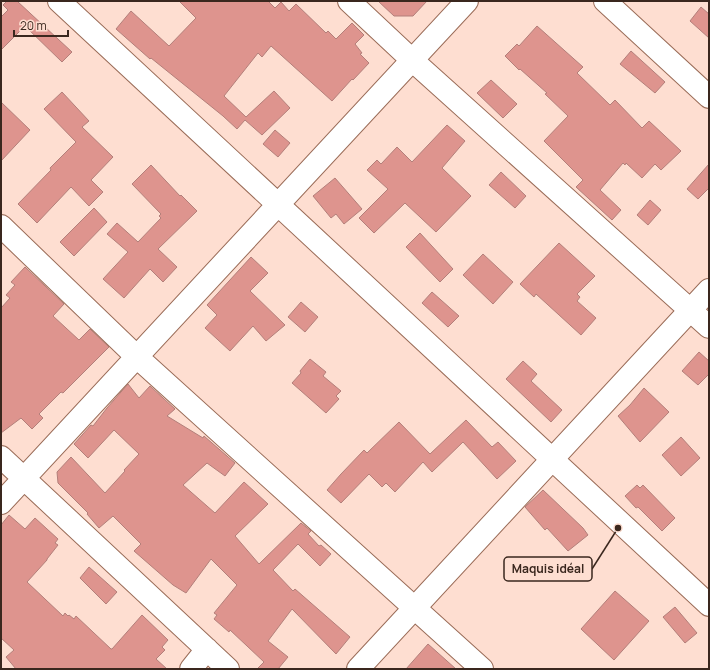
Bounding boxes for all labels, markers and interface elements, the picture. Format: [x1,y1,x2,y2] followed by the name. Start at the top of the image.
[14,12,68,38] scale bar
[20,17,47,34] text: 20 m
[504,557,592,581] callout: Maquis idéal
[512,560,584,577] text: Maquis idéal

